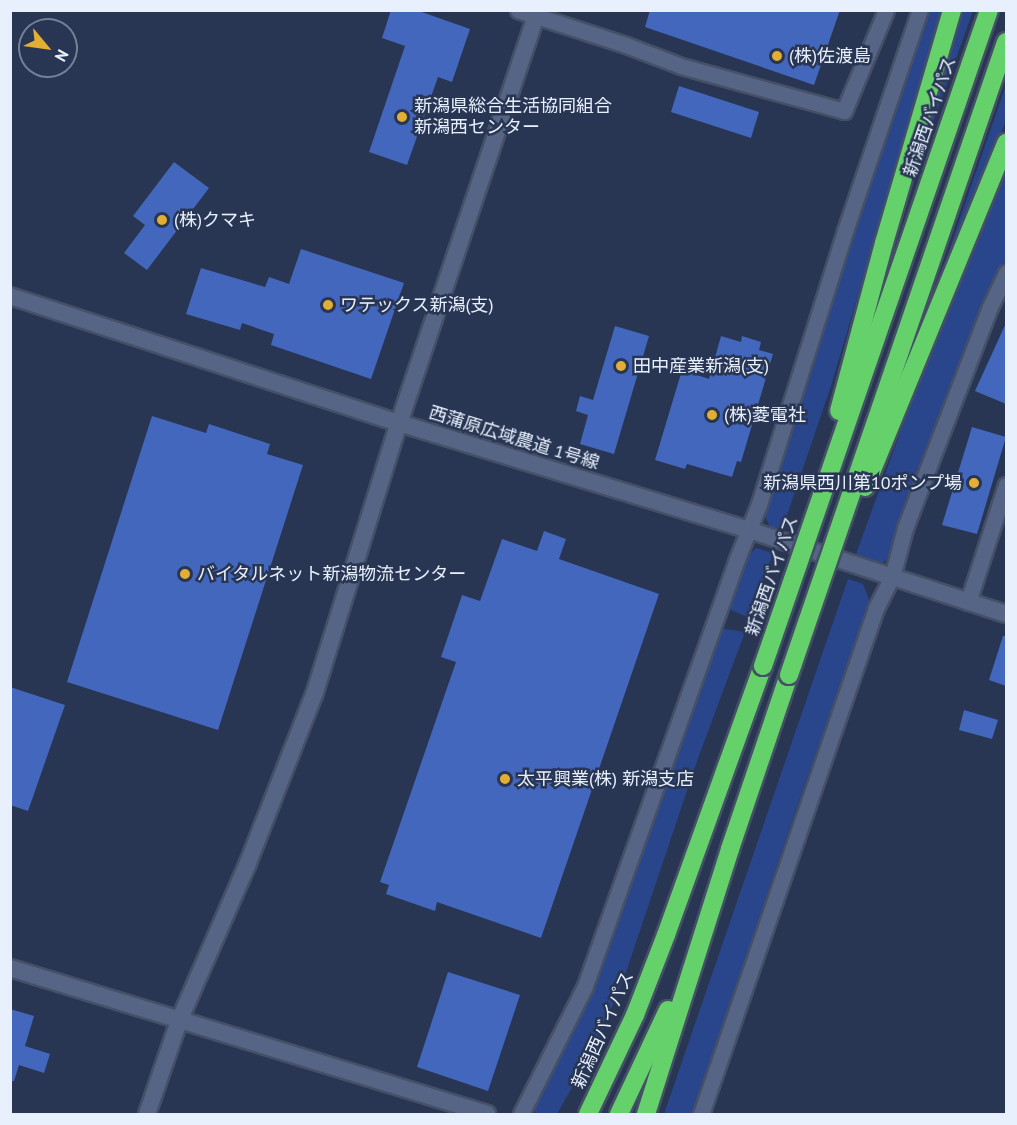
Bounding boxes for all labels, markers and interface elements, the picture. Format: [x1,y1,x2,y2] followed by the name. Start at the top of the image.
[18,18,78,78] north arrow
[789,45,871,67] place label: (株)佐渡島
[51,46,73,65] text: N
[770,49,784,63] marker: (株)佐渡島
[899,54,961,180] street label: 新潟西バイパス
[414,96,612,138] place label: 新潟県総合生活協同組合 新潟西センター
[395,110,409,124] marker: 新潟県総合生活協同組合 新潟西センター
[174,209,256,231] place label: (株)クマキ
[155,213,169,227] marker: (株)クマキ
[340,294,494,316] place label: ワテックス新潟(支)
[321,298,335,312] marker: ワテックス新潟(支)
[633,355,769,377] place label: 田中産業新潟(支)
[614,359,628,373] marker: 田中産業新潟(支)
[426,402,602,474] street label: 西蒲原広域農道 1号線
[724,404,806,426] place label: (株)菱電社
[705,408,719,422] marker: (株)菱電社
[762,472,962,494] place label: 新潟県西川第10ポンプ場
[967,476,981,490] marker: 新潟県西川第10ポンプ場
[741,513,803,639] street label: 新潟西バイパス
[197,563,467,585] place label: バイタルネット新潟物流センター
[178,567,192,581] marker: バイタルネット新潟物流センター
[517,768,694,790] place label: 太平興業(株) 新潟支店
[498,772,512,786] marker: 太平興業(株) 新潟支店
[568,968,638,1092] street label: 新潟西バイパス

